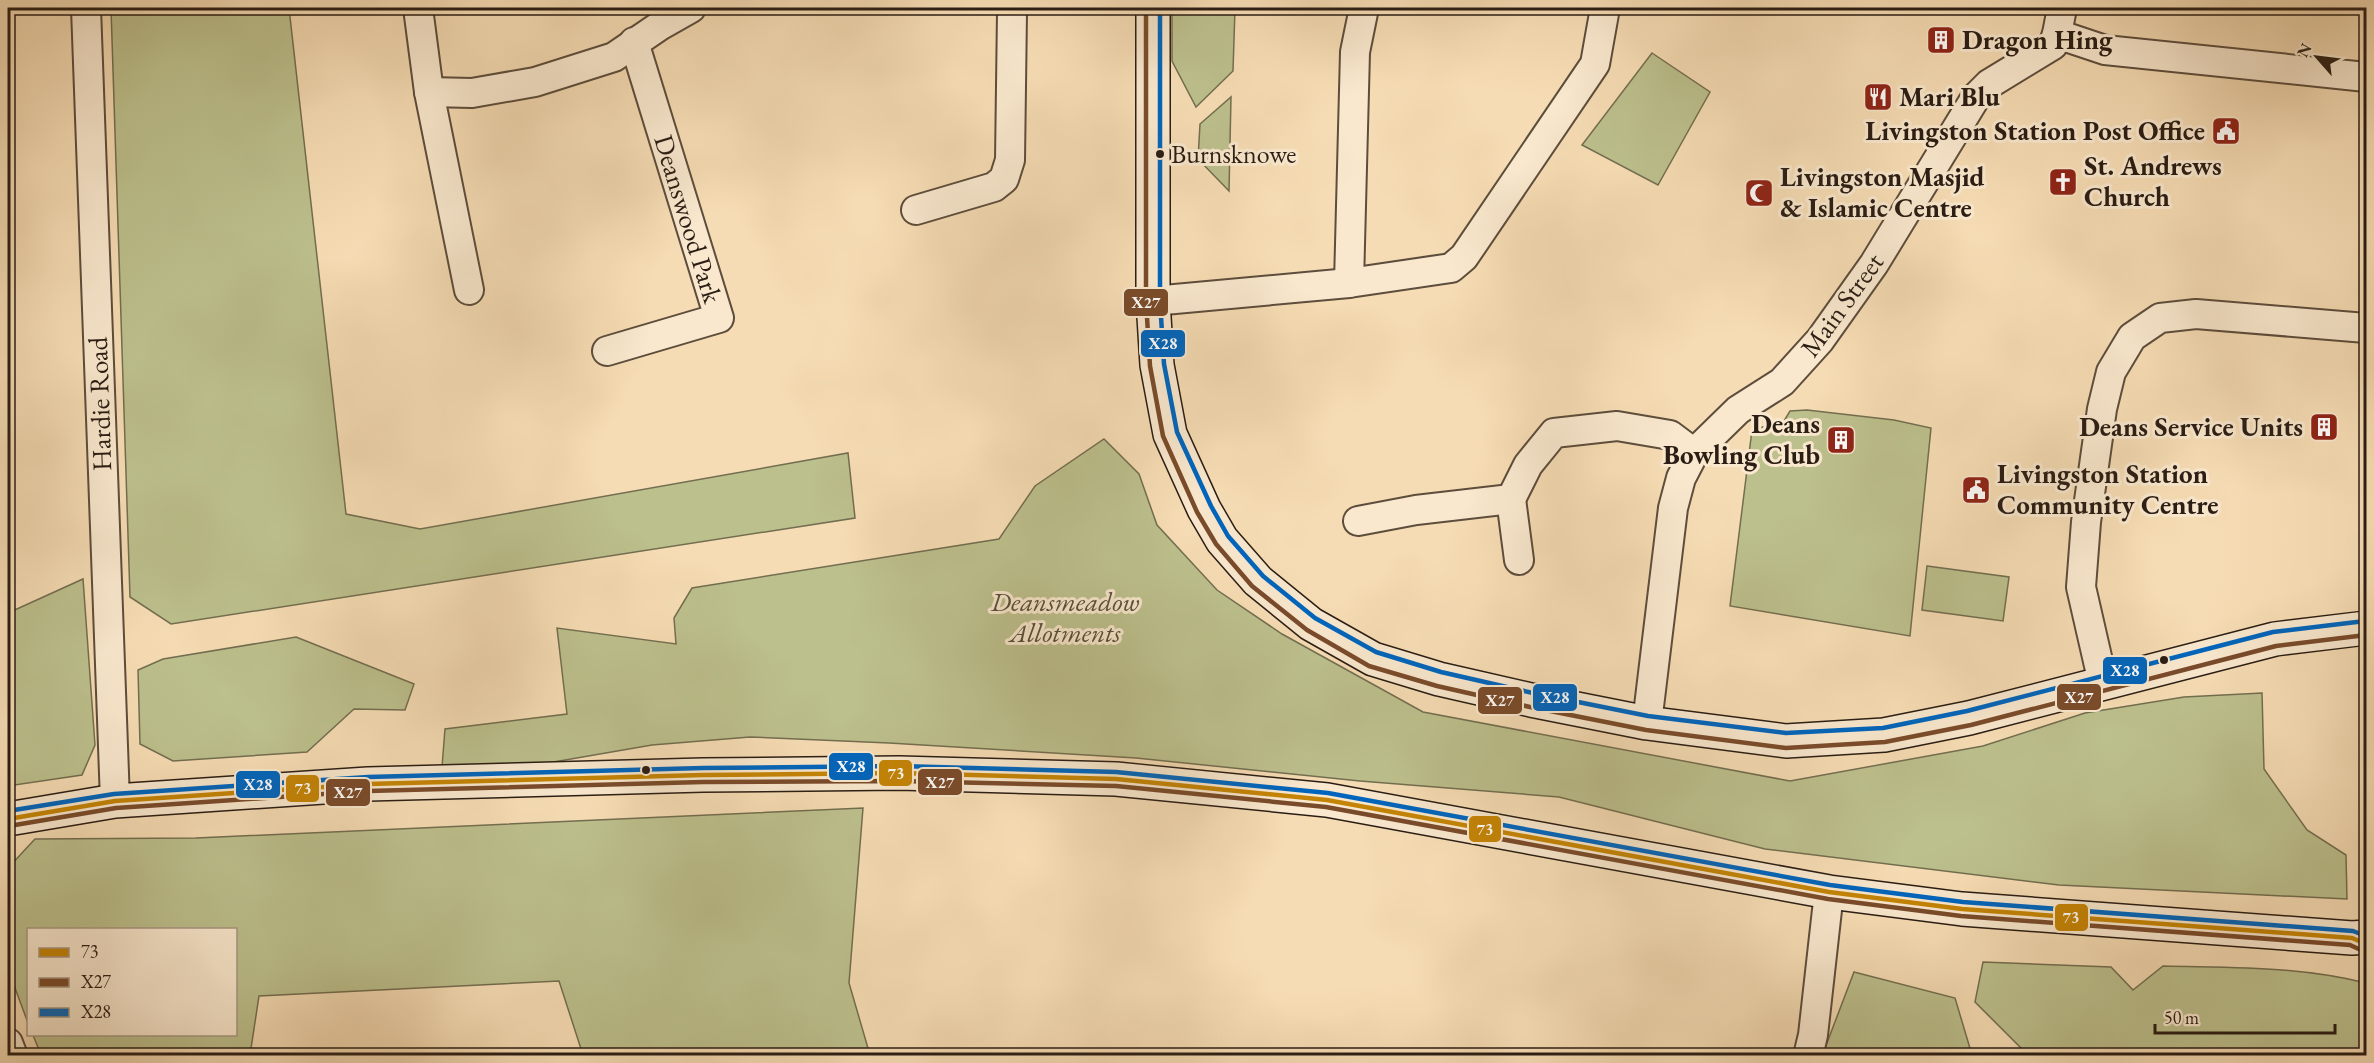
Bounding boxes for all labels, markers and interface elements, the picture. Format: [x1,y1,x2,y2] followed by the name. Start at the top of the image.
[1962,22,2113,57] place label: Dragon Hing
[1925,24,1957,56] building icon: Dragon Hing
[2287,27,2347,87] north arrow
[2292,40,2317,61] text: N
[1899,79,2000,114] place label: Mari Blu
[1862,81,1894,113] restaurant icon: Mari Blu
[1865,113,2205,148] place label: Livingston Station Post Office
[2210,115,2242,147] public building icon: Livingston Station Post Office
[646,130,731,308] street label: Deanswood Park
[1171,137,1296,171] place label: Burnsknowe
[1154,148,1166,160] marker: Burnsknowe
[2084,148,2222,214] place label: St. Andrews Church
[1780,159,1985,225] place label: Livingston Masjid & Islamic Centre
[2047,166,2079,198] church icon: St. Andrews Church
[1743,177,1775,209] mosque icon: Livingston Masjid & Islamic Centre
[1792,245,1891,364] street label: Main Street
[1123,288,1169,317] line badge: X27
[1131,292,1161,313] text: X27
[1140,329,1186,358] line badge: X28
[1148,333,1177,354] text: X28
[80,336,119,472] street label: Hardie Road
[1663,406,1820,472] place label: Deans Bowling Club
[2079,409,2303,444] place label: Deans Service Units
[2308,411,2340,443] building icon: Deans Service Units
[1825,424,1857,456] building icon: Deans Bowling Club
[1997,456,2218,522] place label: Livingston Station Community Centre
[1960,474,1992,506] public building icon: Livingston Station Community Centre
[990,584,1140,650] park label: Deansmeadow Allotments
[2158,654,2170,666] unlabelled marker
[2102,656,2148,685] line badge: X28
[2110,660,2139,681] text: X28
[1532,683,1578,712] line badge: X28
[2056,683,2102,711] line badge: X27
[1477,686,1523,715] line badge: X27
[1540,687,1569,708] text: X28
[2064,687,2094,708] text: X27
[1485,690,1515,711] text: X27
[828,752,874,781] line badge: X28
[836,756,865,777] text: X28
[878,759,913,787] line badge: 73
[888,763,904,784] text: 73
[640,764,652,776] unlabelled marker
[917,768,963,796] line badge: X27
[235,770,281,799] line badge: X28
[925,772,955,793] text: X27
[243,774,272,795] text: X28
[285,774,320,803] line badge: 73
[295,778,311,799] text: 73
[325,778,371,807] line badge: X27
[333,782,363,803] text: X27
[1468,815,1502,843] line badge: 73
[1477,819,1493,840] text: 73
[2054,903,2089,932] line badge: 73
[2063,907,2079,928] text: 73
[27,928,237,1036] legend
[81,940,98,963] text: 73
[80,970,111,993] text: X27
[2155,997,2335,1035] scale bar
[80,1000,111,1023] text: X28
[2164,1006,2199,1029] text: 50 m

